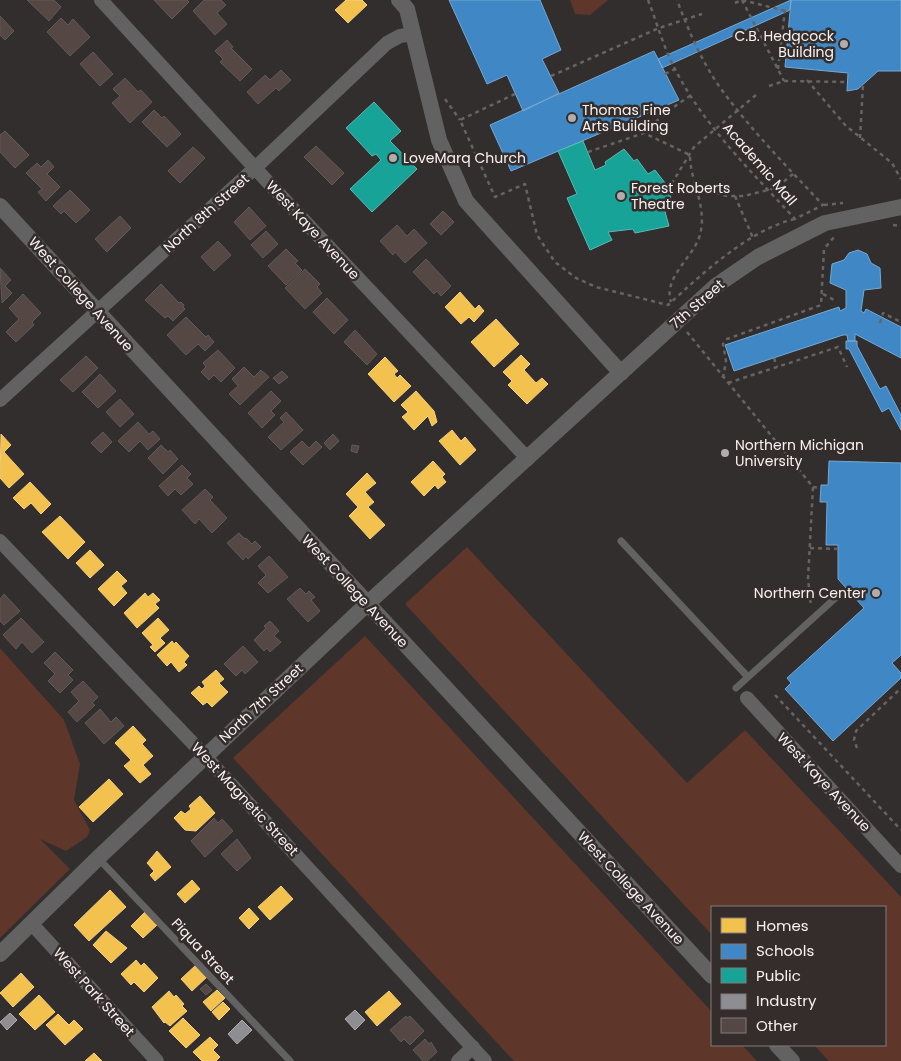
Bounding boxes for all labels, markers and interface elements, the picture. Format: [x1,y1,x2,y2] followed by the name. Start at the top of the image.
[735,26,835,62] place label: C.B. Hedgcock Building
[838,38,850,50] marker: C.B. Hedgcock Building
[582,100,671,136] place label: Thomas Fine Arts Building
[566,112,578,124] marker: Thomas Fine Arts Building
[718,118,802,210] street label: Academic Mall
[403,148,526,168] place label: LoveMarq Church
[387,152,399,164] marker: LoveMarq Church
[159,169,253,257] street label: North 8th Street
[262,176,365,284] street label: West Kaye Avenue
[631,178,730,214] place label: Forest Roberts Theatre
[615,190,627,202] marker: Forest Roberts Theatre
[24,232,138,356] street label: West College Avenue
[665,275,729,333] street label: 7th Street
[735,435,864,471] place label: Northern Michigan University
[719,447,731,459] marker: Northern Michigan University
[297,530,413,652] street label: West College Avenue
[754,583,866,603] place label: Northern Center
[870,587,882,599] marker: Northern Center
[215,659,307,747] street label: North 7th Street
[773,728,876,836] street label: West Kaye Avenue
[187,738,303,860] street label: West Magnetic Street
[573,827,689,949] street label: West College Avenue
[711,906,886,1046] legend
[167,913,239,989] street label: Piqua Street
[756,915,809,936] text: Homes
[756,940,814,961] text: Schools
[49,943,139,1041] street label: West Park Street
[756,965,801,986] text: Public
[756,990,817,1011] text: Industry
[756,1015,798,1036] text: Other

